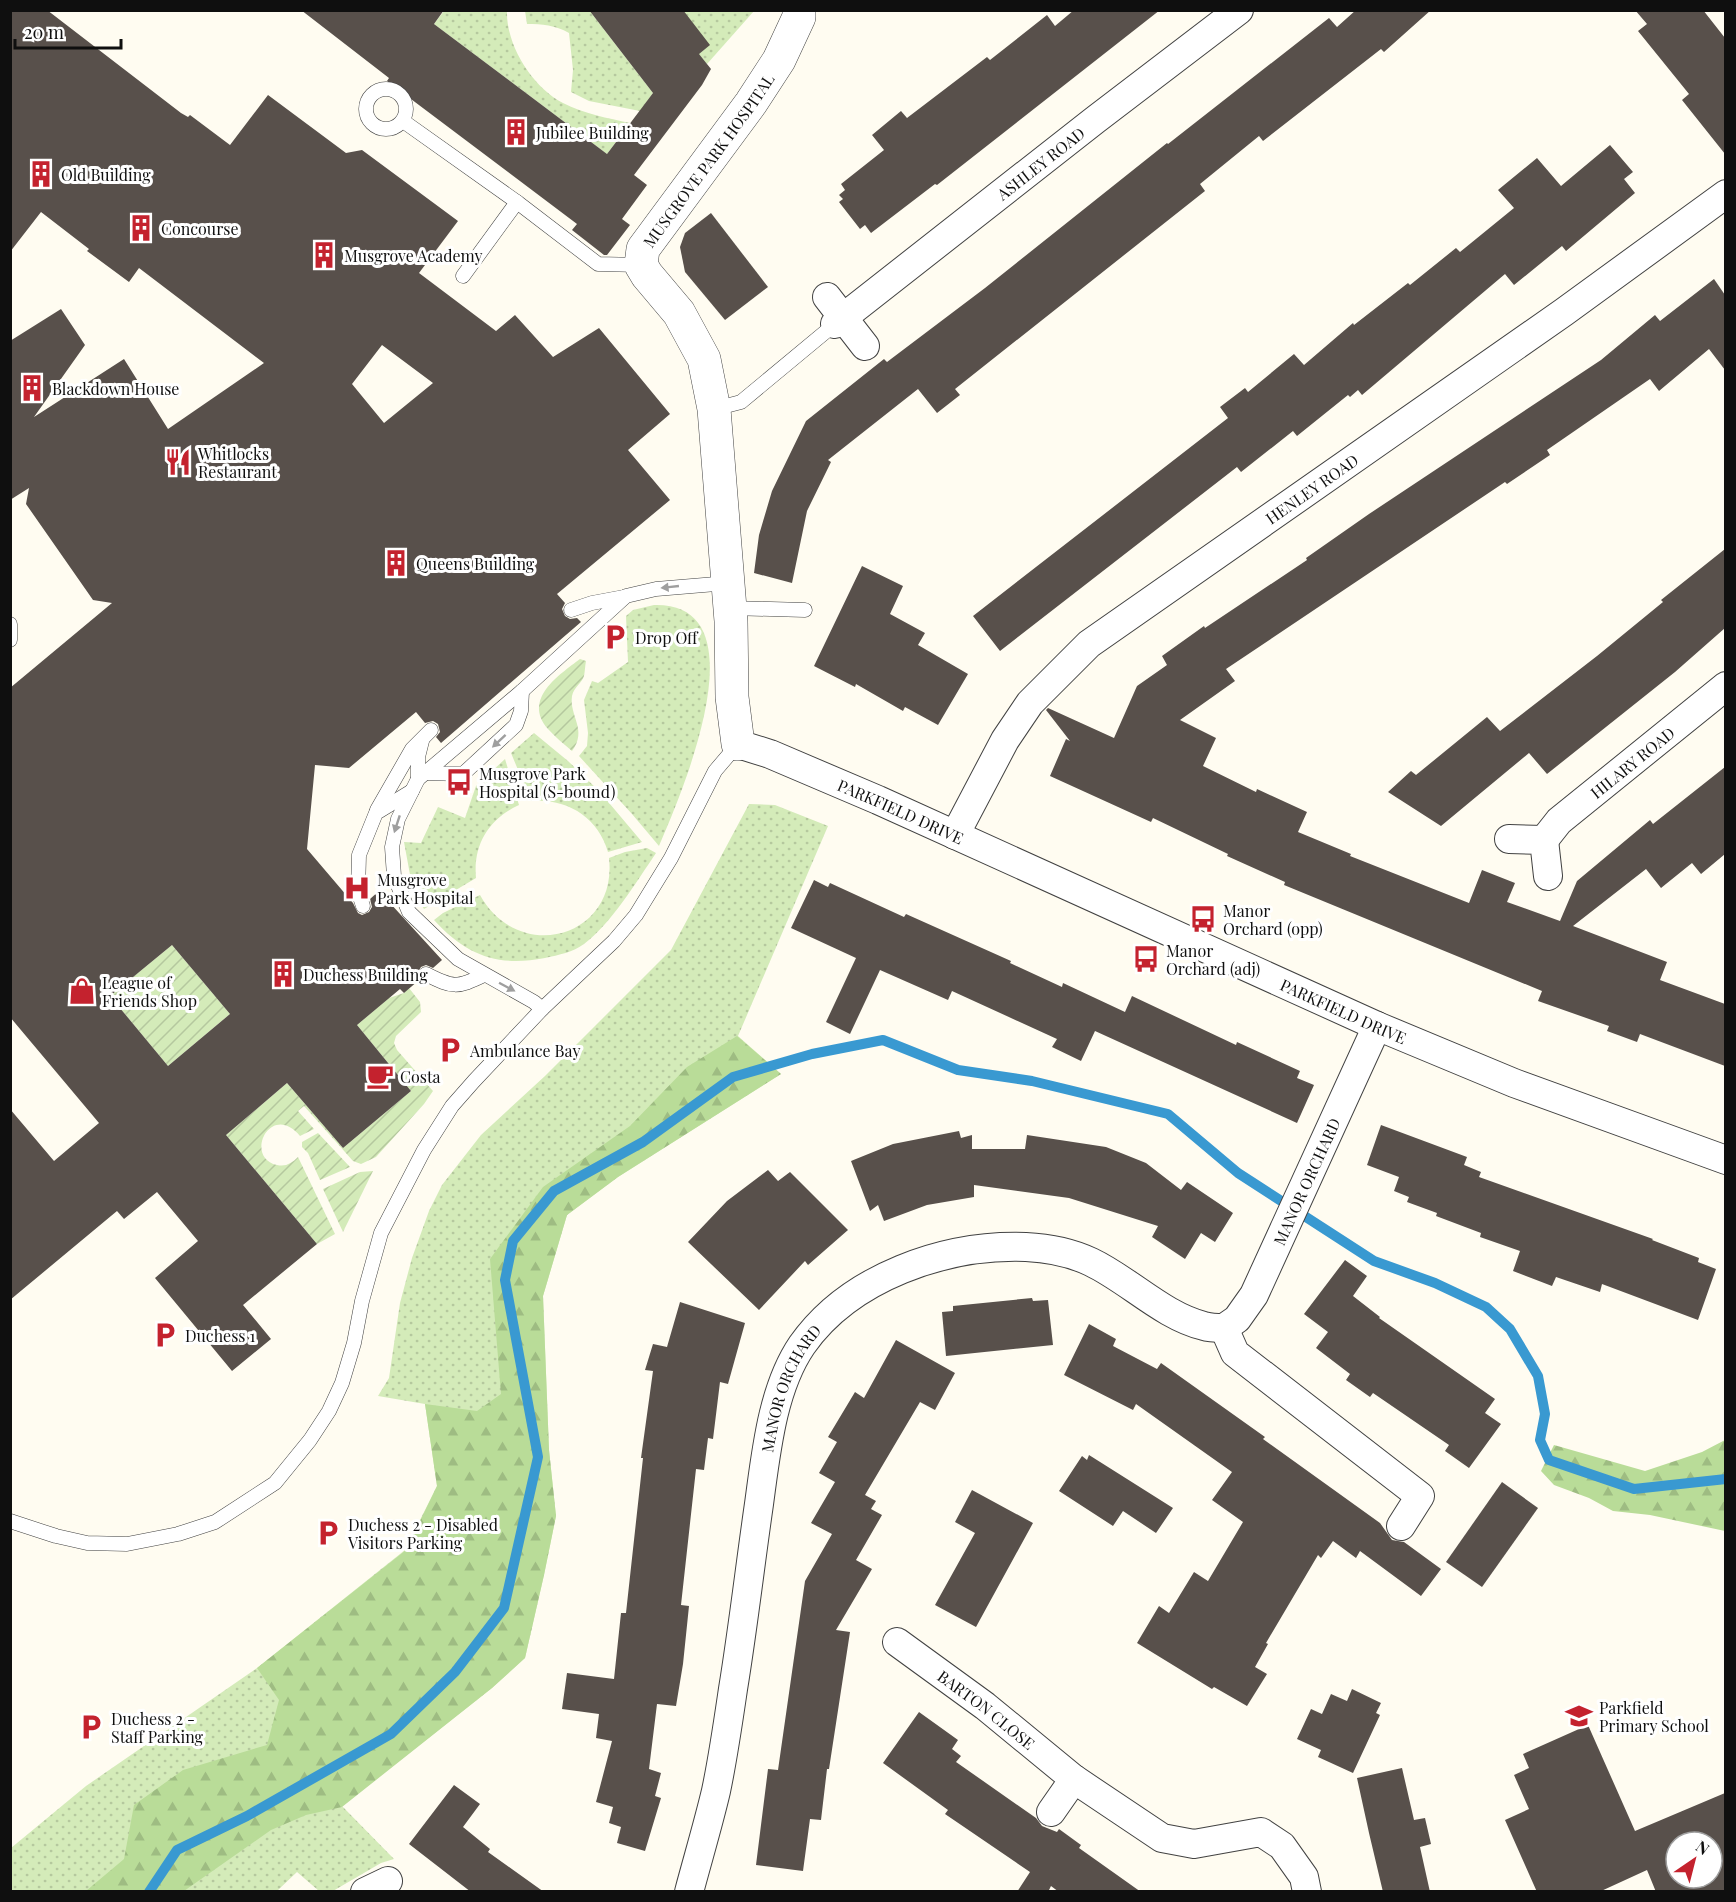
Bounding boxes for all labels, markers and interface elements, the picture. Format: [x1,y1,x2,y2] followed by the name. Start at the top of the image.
[15,12,122,50] scale bar
[24,20,64,44] text: 20 m
[638,69,778,251] street label: MUSGROVE PARK HOSPITAL
[501,117,531,147] building icon: Jubilee Building
[535,122,649,143] place label: Jubilee Building
[991,122,1089,205] street label: ASHLEY ROAD
[26,159,56,189] building icon: Old Building
[61,164,151,185] place label: Old Building
[126,213,156,243] building icon: Concourse
[161,218,239,239] place label: Concourse
[309,240,339,270] building icon: Musgrove Academy
[344,245,483,266] place label: Musgrove Academy
[17,373,47,403] building icon: Blackdown House
[52,378,179,399] place label: Blackdown House
[197,443,277,482] place label: Whitlocks Restaurant
[163,447,193,477] restaurant icon: Whitlocks Restaurant
[1261,449,1362,528] street label: HENLEY ROAD
[381,548,411,578] building icon: Queens Building
[416,553,535,574] place label: Queens Building
[660,582,679,592] one-way arrow
[600,622,630,652] parking icon: Drop Off
[635,627,699,648] place label: Drop Off
[1585,722,1678,802] street label: HILARY ROAD
[492,734,507,747] one-way arrow
[479,763,615,802] place label: Musgrove Park Hospital (S-bound)
[444,767,474,797] bus stop icon: Musgrove Park Hospital (S-bound)
[835,774,967,848] street label: PARKFIELD DRIVE
[392,815,402,833] one-way arrow
[377,869,474,908] place label: Musgrove Park Hospital
[342,873,372,903] hospital icon: Musgrove Park Hospital
[1223,900,1323,939] place label: Manor Orchard (opp)
[1188,904,1218,934] bus stop icon: Manor Orchard (opp)
[1166,940,1260,979] place label: Manor Orchard (adj)
[1131,944,1161,974] bus stop icon: Manor Orchard (adj)
[268,959,298,989] building icon: Duchess Building
[303,964,428,985] place label: Duchess Building
[102,972,197,1011] place label: League of Friends Shop
[1277,973,1410,1048] street label: PARKFIELD DRIVE
[67,976,97,1006] shop icon: League of Friends Shop
[499,982,516,992] one-way arrow
[435,1035,465,1065] parking icon: Ambulance Bay
[469,1040,580,1061] place label: Ambulance Bay
[365,1061,395,1091] cafe icon: Costa
[400,1066,441,1087] place label: Costa
[1268,1114,1344,1248] street label: MANOR ORCHARD
[756,1319,825,1454] street label: MANOR ORCHARD
[150,1320,180,1350] parking icon: Duchess 1
[185,1325,255,1346] place label: Duchess 1
[347,1514,498,1553] place label: Duchess 2 - Disabled Visitors Parking
[313,1518,343,1548] parking icon: Duchess 2 - Disabled Visitors Parking
[934,1665,1040,1753] street label: BARTON CLOSE
[1599,1697,1709,1736] place label: Parkfield Primary School
[1564,1701,1594,1731] school or university icon: Parkfield Primary School
[111,1708,204,1747] place label: Duchess 2 - Staff Parking
[76,1712,106,1742] parking icon: Duchess 2 - Staff Parking
[1664,1830,1724,1890] north arrow
[1692,1835,1714,1859] text: N

